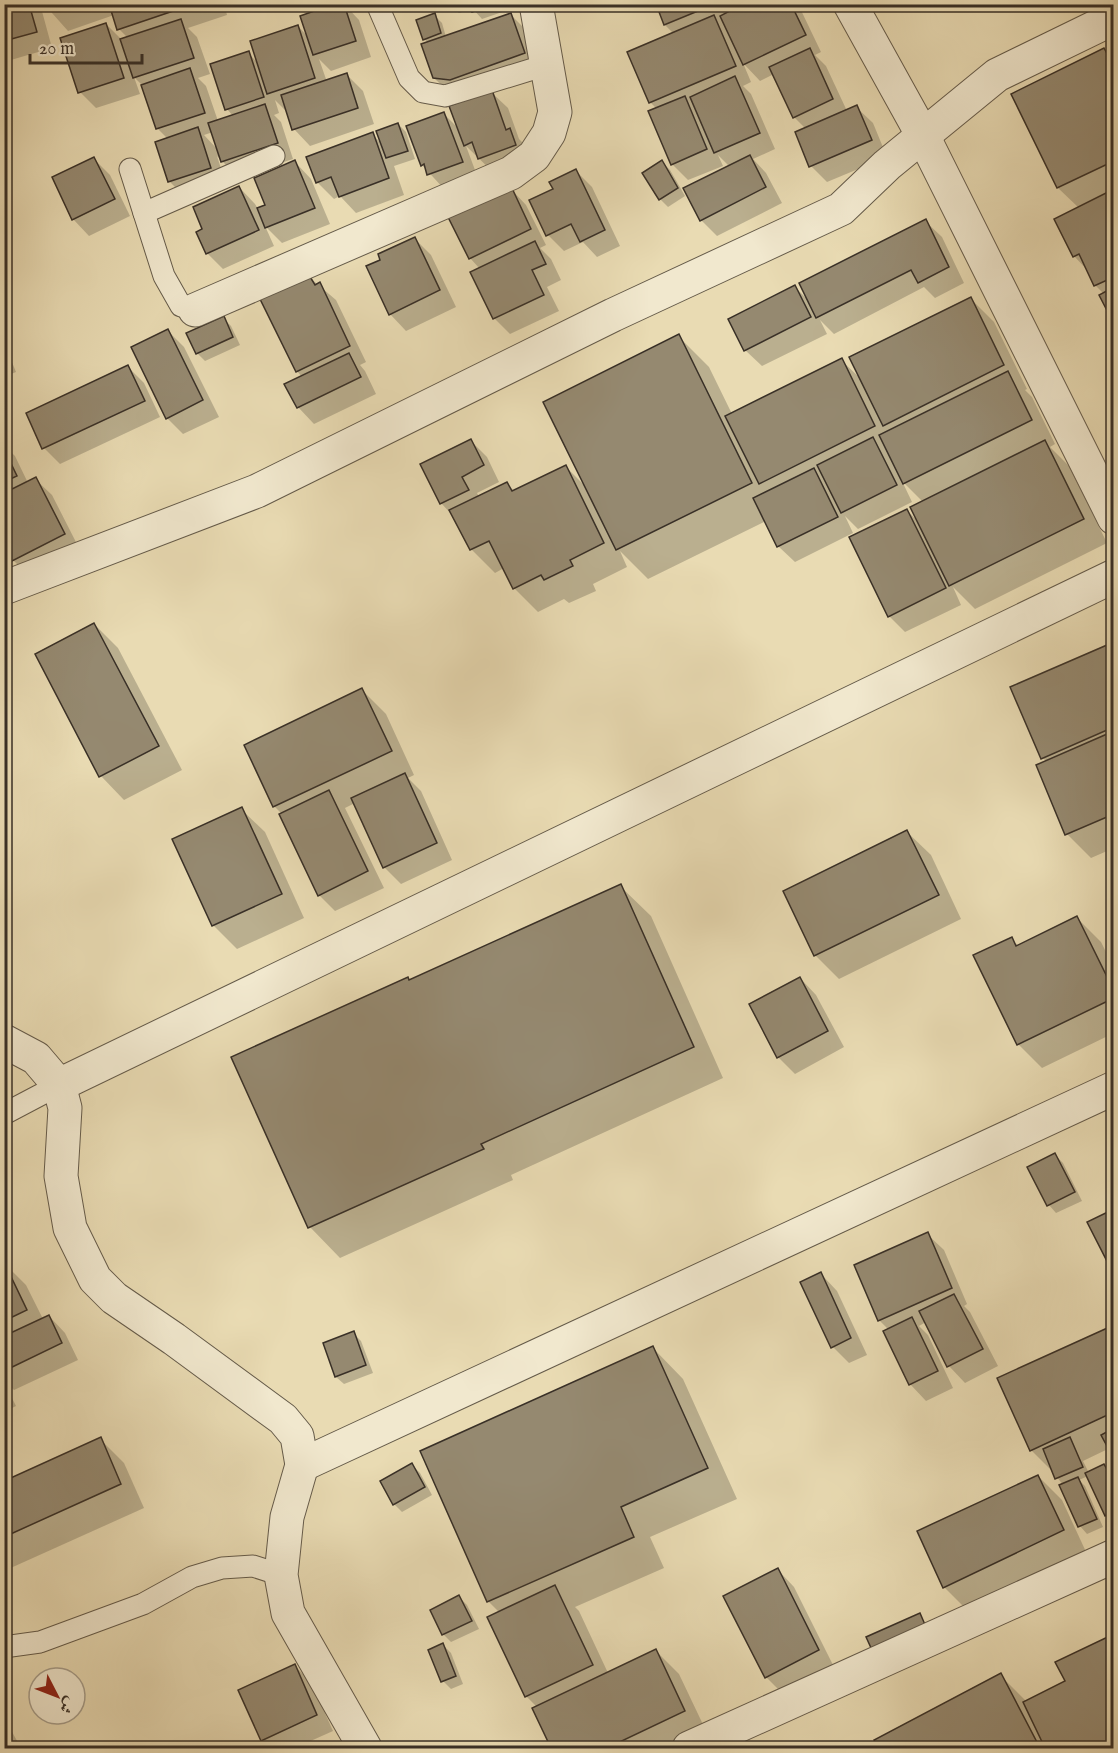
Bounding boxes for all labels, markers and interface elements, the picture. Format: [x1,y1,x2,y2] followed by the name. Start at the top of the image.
[30,27,142,65] scale bar
[39,38,74,61] text: 20 m
[27,1666,87,1726] north arrow
[54,1692,79,1717] text: ش

